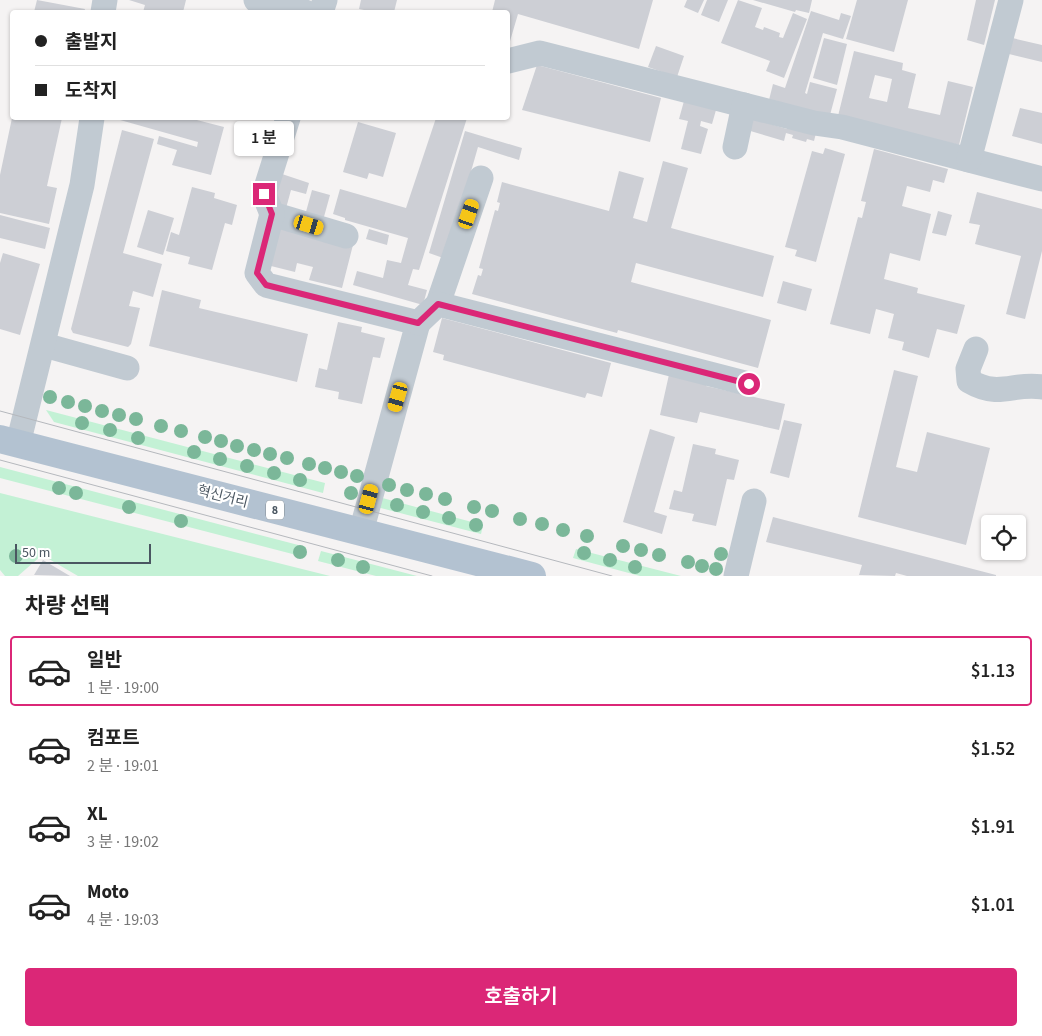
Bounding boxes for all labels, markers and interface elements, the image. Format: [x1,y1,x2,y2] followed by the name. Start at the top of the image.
[65,29,117,56] text: 출발지
[65,78,117,105] text: 도착지
[234,121,294,156] callout: 1 분
[251,127,277,149] text: 1 분
[253,183,275,205] route end
[457,197,480,231] car
[292,213,325,237] car
[738,373,760,395] route start
[386,381,409,413] car
[195,481,250,513] street label: 혁신거리
[357,483,380,515] car
[266,500,284,520] road number: 8
[981,515,1026,560] map controls
[981,515,1026,560] button: locate
[15,541,151,564] scale bar
[22,543,50,563] text: 50 m
[25,590,110,622] text: 차량 선택
[87,647,122,674] text: 일반
[27,649,72,694] icon: car
[971,658,1015,685] text: $1.13
[87,677,159,699] text: 1 분 · 19:00
[87,725,139,752] text: 컴포트
[27,727,72,772] icon: car
[971,736,1015,763] text: $1.52
[87,755,159,777] text: 2 분 · 19:01
[87,801,108,828] text: XL
[27,805,72,850] icon: car
[971,814,1015,841] text: $1.91
[87,831,159,853] text: 3 분 · 19:02
[87,879,129,906] text: Moto
[27,883,72,928] icon: car
[971,892,1015,919] text: $1.01
[87,909,159,931] text: 4 분 · 19:03
[25,968,1017,1026] button: 호출하기

